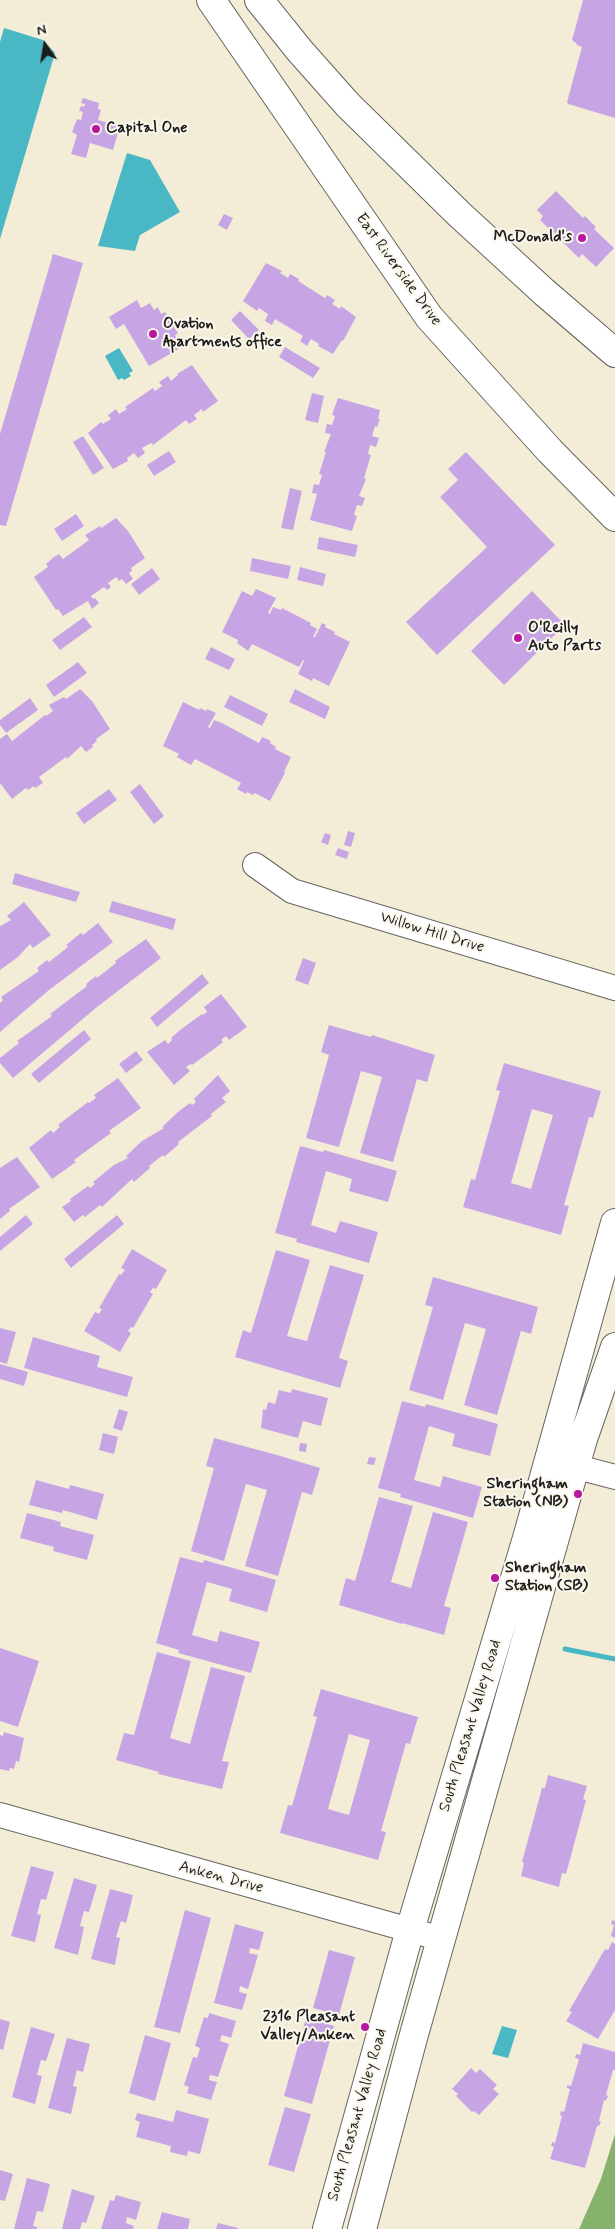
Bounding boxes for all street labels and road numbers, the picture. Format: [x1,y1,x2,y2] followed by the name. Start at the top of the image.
[351,210,445,330] street label: East Riverside Drive
[378,908,486,958] street label: Willow Hill Drive
[436,1638,506,1814] street label: South Pleasant Valley Road
[177,1857,265,1899] street label: Anken Drive
[324,2026,392,2204] street label: South Pleasant Valley Road

